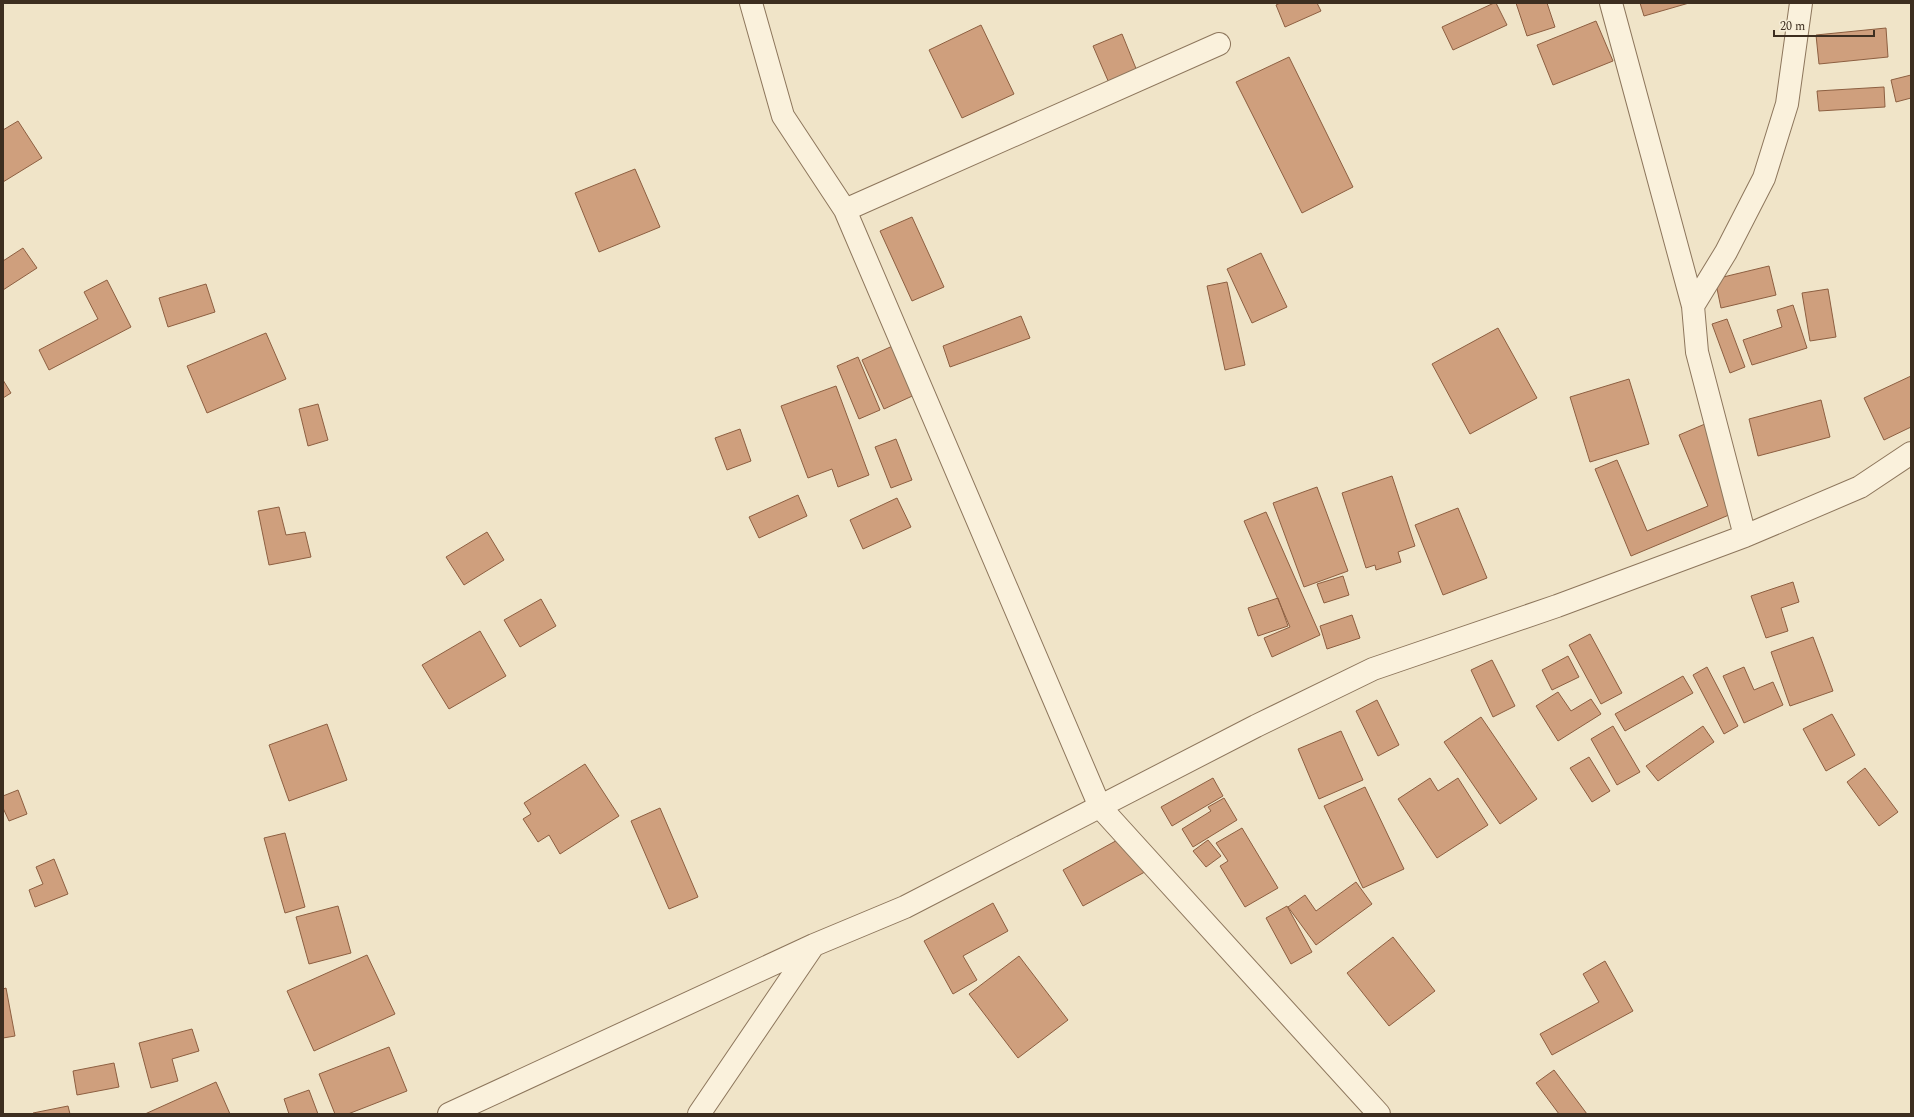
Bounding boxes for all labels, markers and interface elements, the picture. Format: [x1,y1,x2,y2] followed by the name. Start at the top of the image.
[1774,12,1874,38] scale bar
[1780,17,1805,36] text: 20 m

